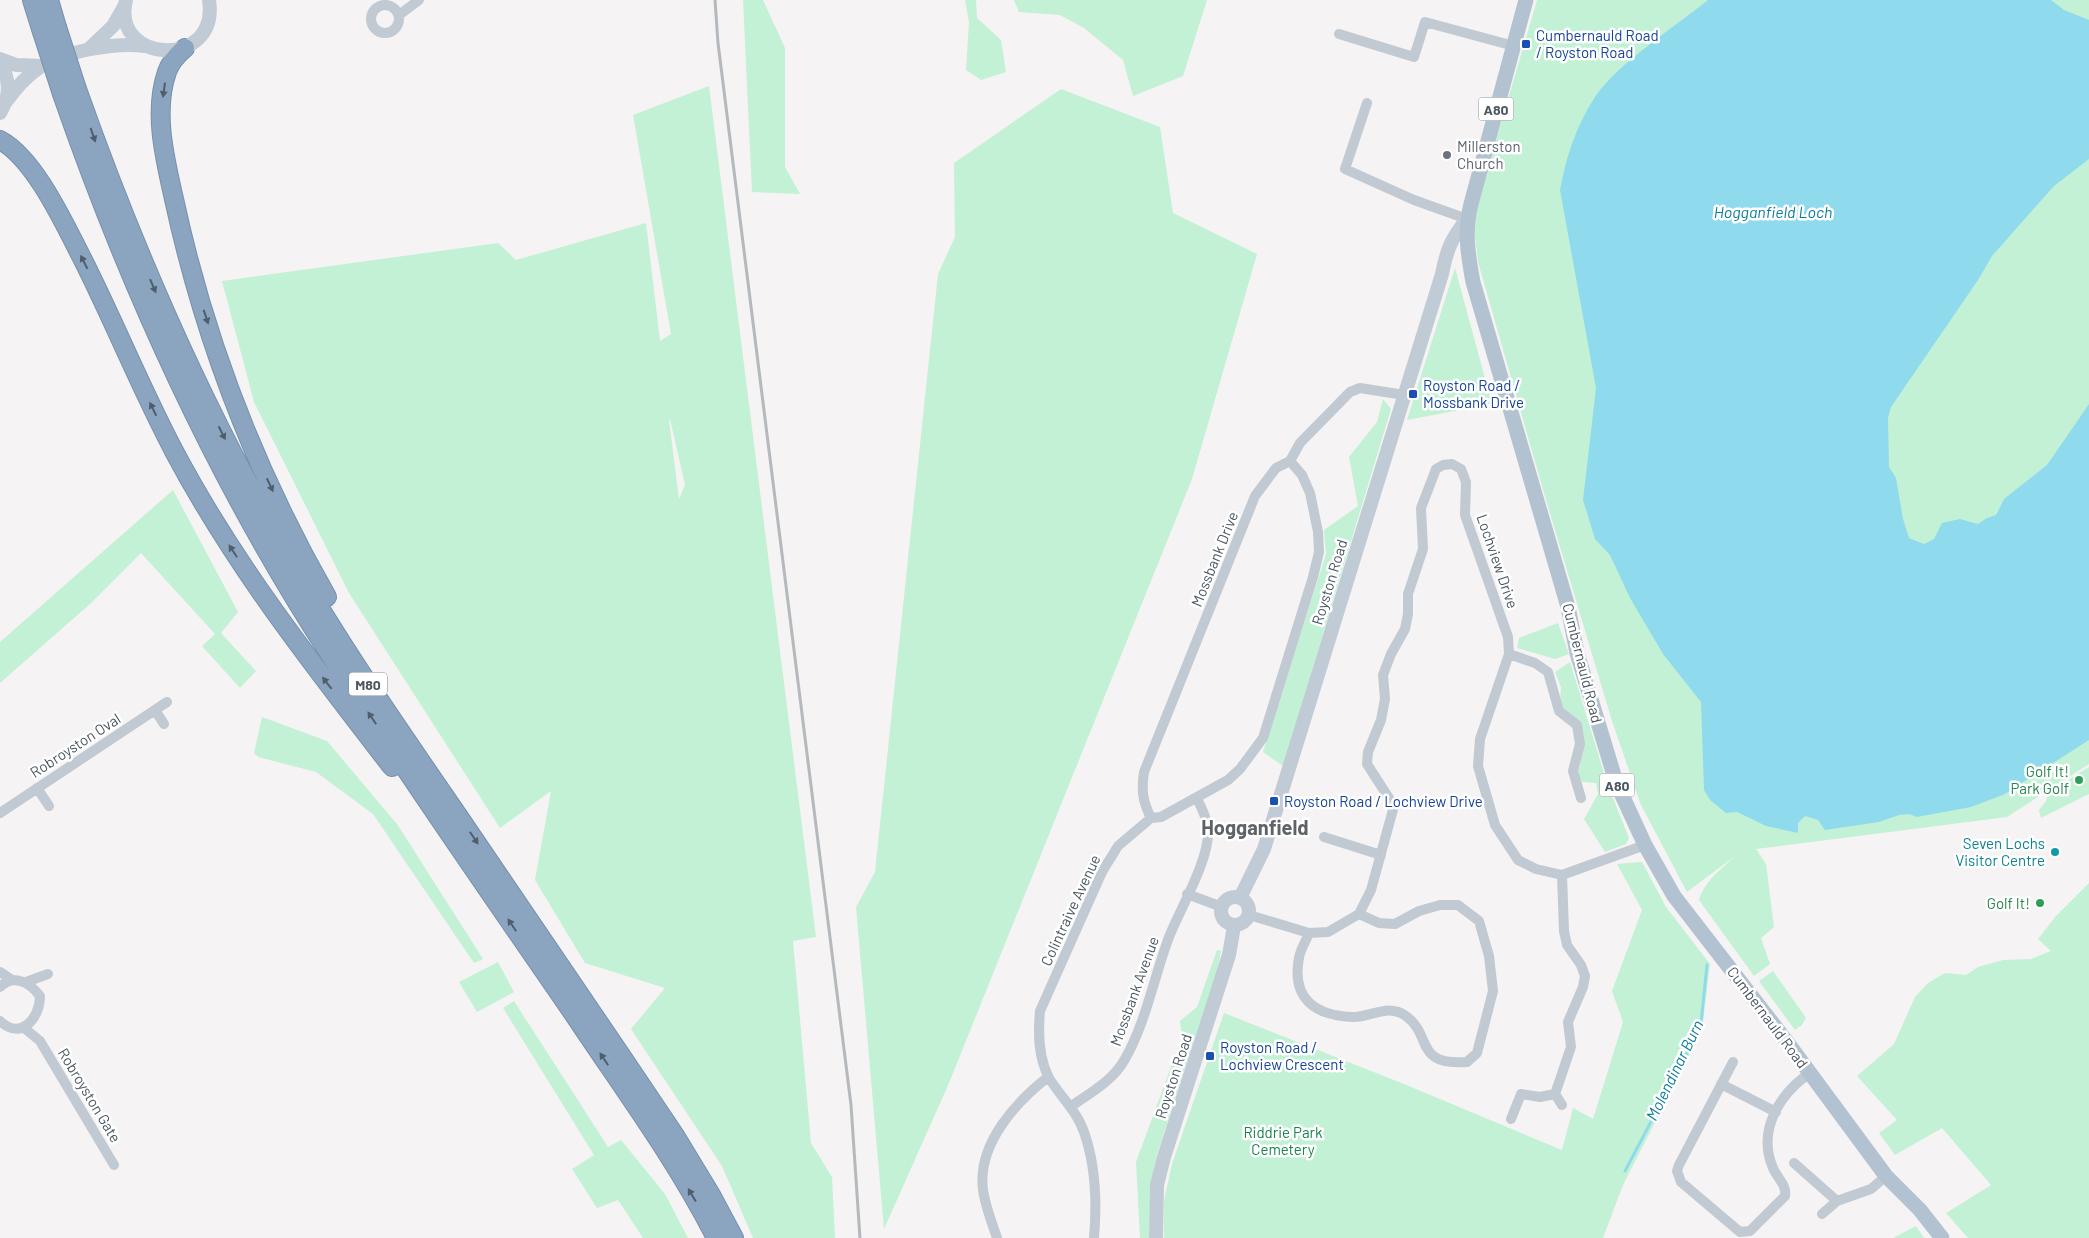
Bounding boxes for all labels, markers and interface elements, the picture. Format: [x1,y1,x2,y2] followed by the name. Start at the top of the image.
[1536,26,1659,61] place label: Cumbernauld Road / Royston Road
[1520,38,1532,50] marker: Cumbernauld Road / Royston Road
[159,82,167,98] one-way arrow
[1478,98,1514,120] road number: A80
[89,128,97,143] one-way arrow
[1457,137,1521,172] place label: Millerston Church
[1441,149,1453,161] marker: Millerston Church
[1714,202,1832,221] water label: Hogganfield Loch
[80,255,88,270] one-way arrow
[149,279,157,293] one-way arrow
[202,310,210,325] one-way arrow
[1423,376,1524,411] place label: Royston Road / Mossbank Drive
[1407,388,1419,400] marker: Royston Road / Mossbank Drive
[149,402,157,416] one-way arrow
[218,426,226,440] one-way arrow
[266,478,274,492] one-way arrow
[1187,509,1241,609] street label: Mossbank Drive
[1473,512,1523,610] street label: Lochview Drive
[1307,537,1351,627] street label: Royston Road
[228,544,238,558] one-way arrow
[1559,601,1607,725] street label: Cumbernauld Road
[349,672,387,696] road number: M80
[322,677,333,690] one-way arrow
[26,709,124,781] street label: Robroyston Oval
[367,711,377,725] one-way arrow
[2010,762,2069,797] place label: Golf It! Park Golf
[1600,774,1634,796] road number: A80
[2073,774,2085,786] marker: Golf It! Park Golf
[1284,792,1483,810] place label: Royston Road / Lochview Drive
[1268,795,1280,807] marker: Royston Road / Lochview Drive
[1201,815,1309,839] district label: Hogganfield
[469,832,478,845] one-way arrow
[1955,834,2045,869] place label: Seven Lochs Visitor Centre
[2049,846,2061,858] marker: Seven Lochs Visitor Centre
[1036,852,1104,968] street label: Colintraive Avenue
[1987,894,2030,912] place label: Golf It!
[2034,897,2046,909] marker: Golf It!
[507,918,517,932] one-way arrow
[1106,934,1162,1048] street label: Mossbank Avenue
[1724,963,1812,1071] street label: Cumbernauld Road
[1641,1017,1707,1123] water label: Molendinar Burn
[1151,1031,1195,1121] street label: Royston Road
[1220,1038,1344,1073] place label: Royston Road / Lochview Crescent
[55,1045,125,1145] street label: Robroyston Gate
[1204,1050,1216,1062] marker: Royston Road / Lochview Crescent
[599,1052,609,1066] one-way arrow
[1243,1123,1323,1158] park label: Riddrie Park Cemetery
[688,1189,697,1202] one-way arrow

